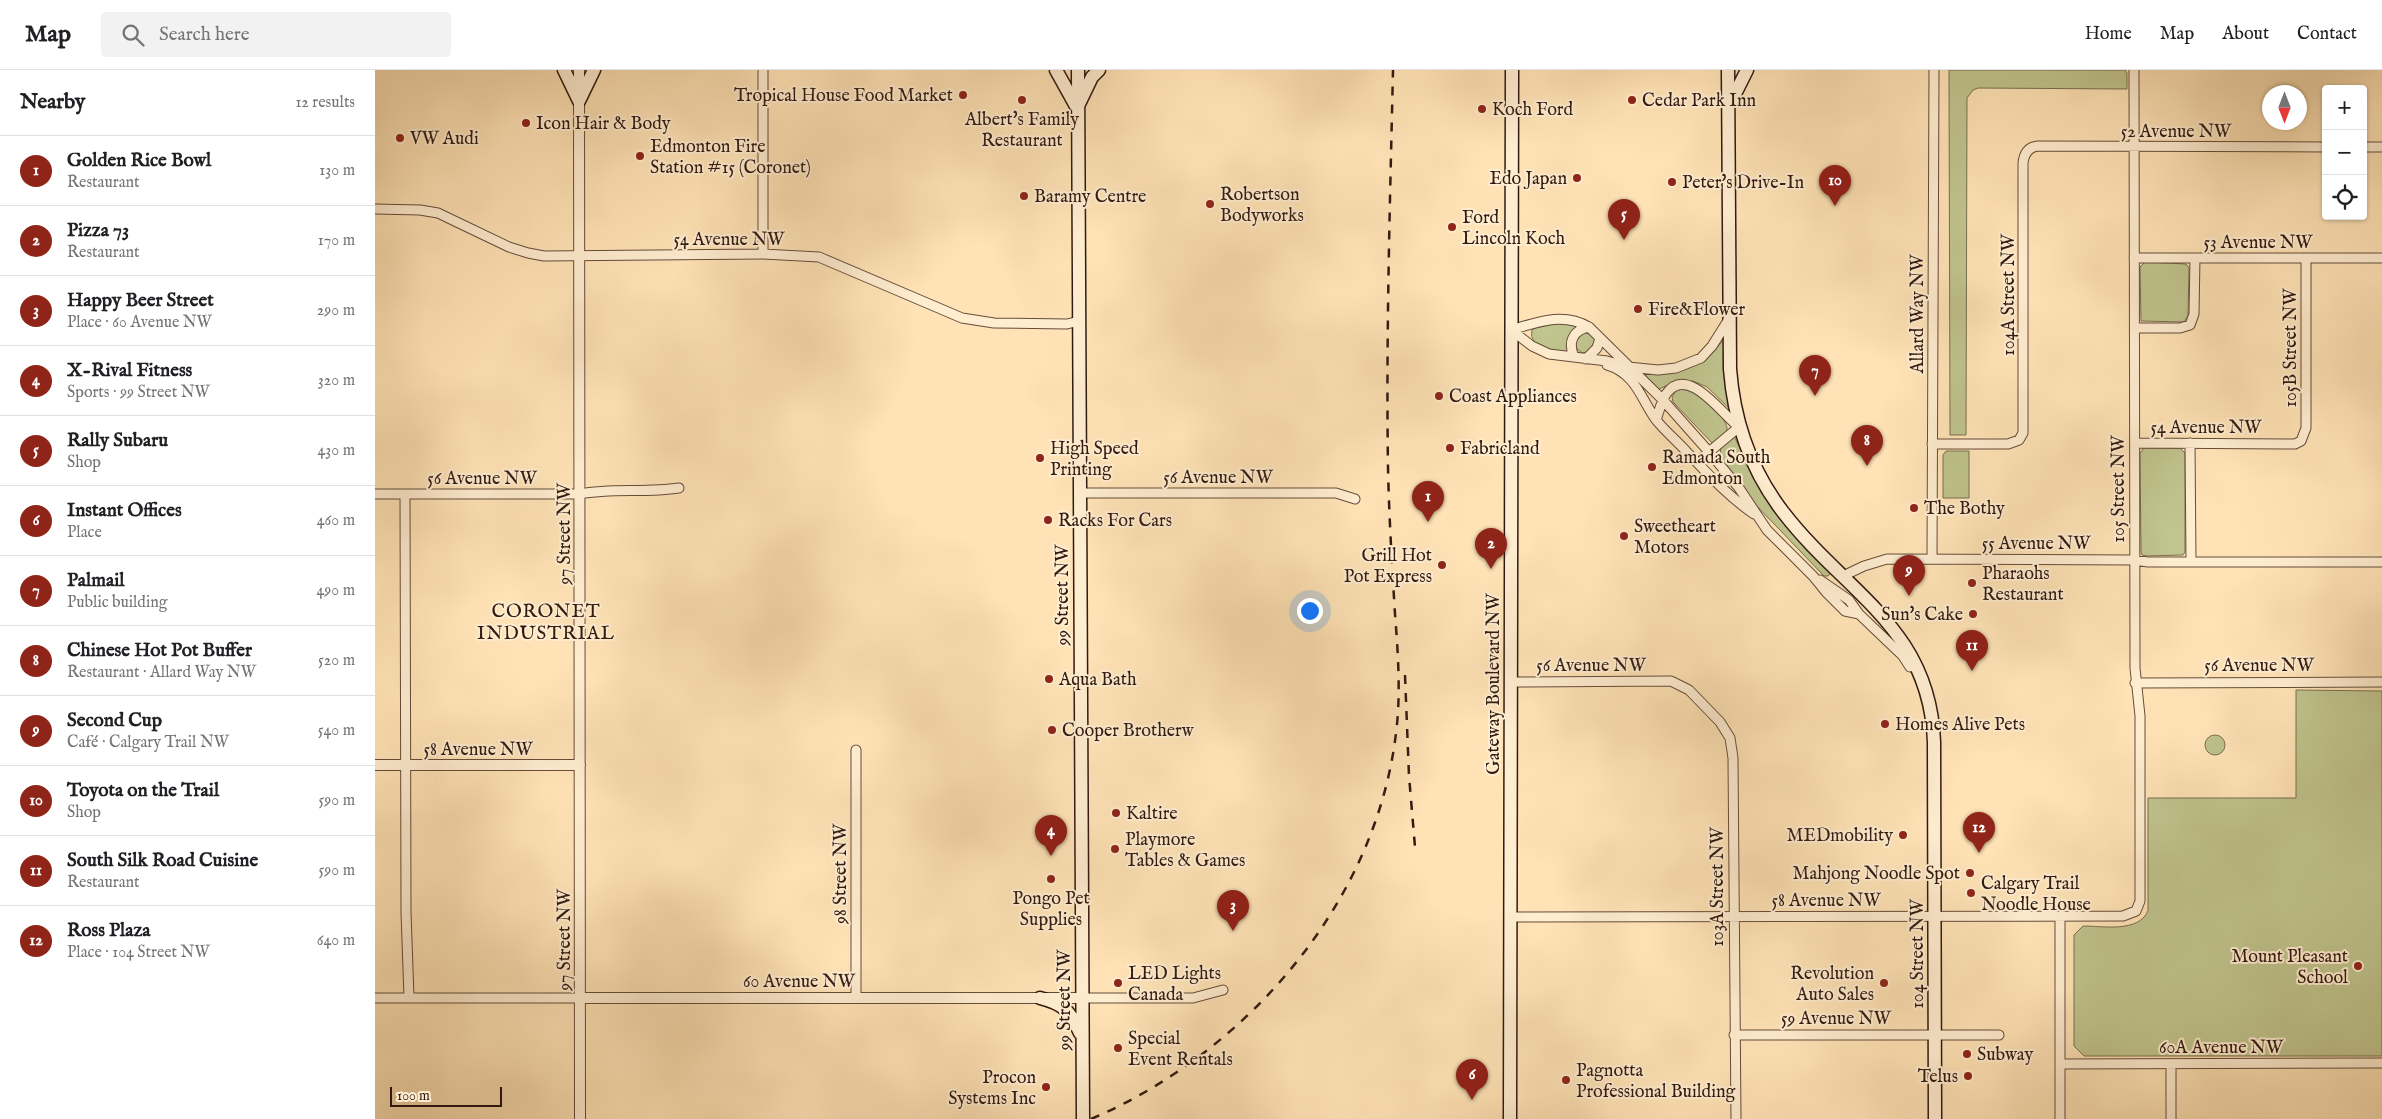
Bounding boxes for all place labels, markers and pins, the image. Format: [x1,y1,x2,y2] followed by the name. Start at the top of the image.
[734,85,953,108] place label: Tropical House Food Market
[957,89,969,101] marker: Tropical House Food Market
[1642,90,1757,113] place label: Cedar Park Inn
[1016,94,1028,106] marker: Albert's Family Restaurant
[1626,94,1638,106] marker: Cedar Park Inn
[1492,99,1573,122] place label: Koch Ford
[1476,103,1488,115] marker: Koch Ford
[964,109,1079,153] place label: Albert's Family Restaurant
[536,113,671,136] place label: Icon Hair & Body
[520,117,532,129] marker: Icon Hair & Body
[409,128,479,151] place label: VW Audi
[394,132,406,144] marker: VW Audi
[650,136,811,180] place label: Edmonton Fire Station #15 (Coronet)
[634,150,646,162] marker: Edmonton Fire Station #15 (Coronet)
[1819,165,1851,206] pin: 10
[1490,168,1567,191] place label: Edo Japan
[1571,172,1583,184] marker: Edo Japan
[1682,172,1805,195] place label: Peter's Drive-In
[1666,176,1678,188] marker: Peter's Drive-In
[1220,184,1304,228] place label: Robertson Bodyworks
[1034,186,1146,209] place label: Baramy Centre
[1018,190,1030,202] marker: Baramy Centre
[1204,198,1216,210] marker: Robertson Bodyworks
[1608,199,1640,240] pin: 5
[1462,207,1565,251] place label: Ford Lincoln Koch
[1446,221,1458,233] marker: Ford Lincoln Koch
[1648,299,1745,322] place label: Fire&Flower
[1632,303,1644,315] marker: Fire&Flower
[1799,355,1831,396] pin: 7
[1449,386,1577,409] place label: Coast Appliances
[1433,390,1445,402] marker: Coast Appliances
[1851,425,1883,466] pin: 8
[1050,438,1139,482] place label: High Speed Printing
[1460,438,1540,461] place label: Fabricland
[1444,442,1456,454] marker: Fabricland
[1662,447,1771,491] place label: Ramada South Edmonton
[1034,452,1046,464] marker: High Speed Printing
[1646,461,1658,473] marker: Ramada South Edmonton
[1412,481,1444,522] pin: 1
[1924,498,2005,521] place label: The Bothy
[1908,502,1920,514] marker: The Bothy
[1058,510,1172,533] place label: Racks For Cars
[1042,514,1054,526] marker: Racks For Cars
[1634,516,1716,560] place label: Sweetheart Motors
[1475,528,1507,569] pin: 2
[1618,530,1630,542] marker: Sweetheart Motors
[1344,545,1432,589] place label: Grill Hot Pot Express
[1893,555,1925,596] pin: 9
[1436,559,1448,571] marker: Grill Hot Pot Express
[1982,563,2064,607] place label: Pharaohs Restaurant
[1966,577,1978,589] marker: Pharaohs Restaurant
[1881,604,1963,627] place label: Sun's Cake
[1967,608,1979,620] marker: Sun's Cake
[1956,630,1988,671] pin: 11
[1058,669,1137,692] place label: Aqua Bath
[1043,673,1055,685] marker: Aqua Bath
[1895,714,2025,737] place label: Homes Alive Pets
[1879,718,1891,730] marker: Homes Alive Pets
[1062,720,1195,743] place label: Cooper Brotherw
[1046,724,1058,736] marker: Cooper Brotherw
[1126,803,1178,826] place label: Kaltire
[1110,807,1122,819] marker: Kaltire
[1963,812,1995,853] pin: 12
[1035,815,1067,856] pin: 4
[1787,825,1893,848] place label: MEDmobility
[1125,829,1245,873] place label: Playmore Tables & Games
[1897,829,1909,841] marker: MEDmobility
[1109,843,1121,855] marker: Playmore Tables & Games
[1793,863,1960,886] place label: Mahjong Noodle Spot
[1964,867,1976,879] marker: Mahjong Noodle Spot
[1045,873,1057,885] marker: Pongo Pet Supplies
[1981,873,2091,917] place label: Calgary Trail Noodle House
[1965,887,1977,899] marker: Calgary Trail Noodle House
[1012,888,1090,932] place label: Pongo Pet Supplies
[1217,890,1249,931] pin: 3
[2232,946,2348,990] place label: Mount Pleasant School
[2352,960,2364,972] marker: Mount Pleasant School
[1128,963,1221,1007] place label: LED Lights Canada
[1790,963,1874,1007] place label: Revolution Auto Sales
[1112,977,1124,989] marker: LED Lights Canada
[1878,977,1890,989] marker: Revolution Auto Sales
[1128,1028,1233,1072] place label: Special Event Rentals
[1112,1042,1124,1054] marker: Special Event Rentals
[1977,1044,2033,1067] place label: Subway
[1961,1048,1973,1060] marker: Subway
[1456,1059,1488,1100] pin: 6
[1576,1060,1736,1104] place label: Pagnotta Professional Building
[1918,1066,1958,1089] place label: Telus
[948,1067,1036,1111] place label: Procon Systems Inc
[1962,1070,1974,1082] marker: Telus
[1560,1074,1572,1086] marker: Pagnotta Professional Building
[1040,1081,1052,1093] marker: Procon Systems Inc

